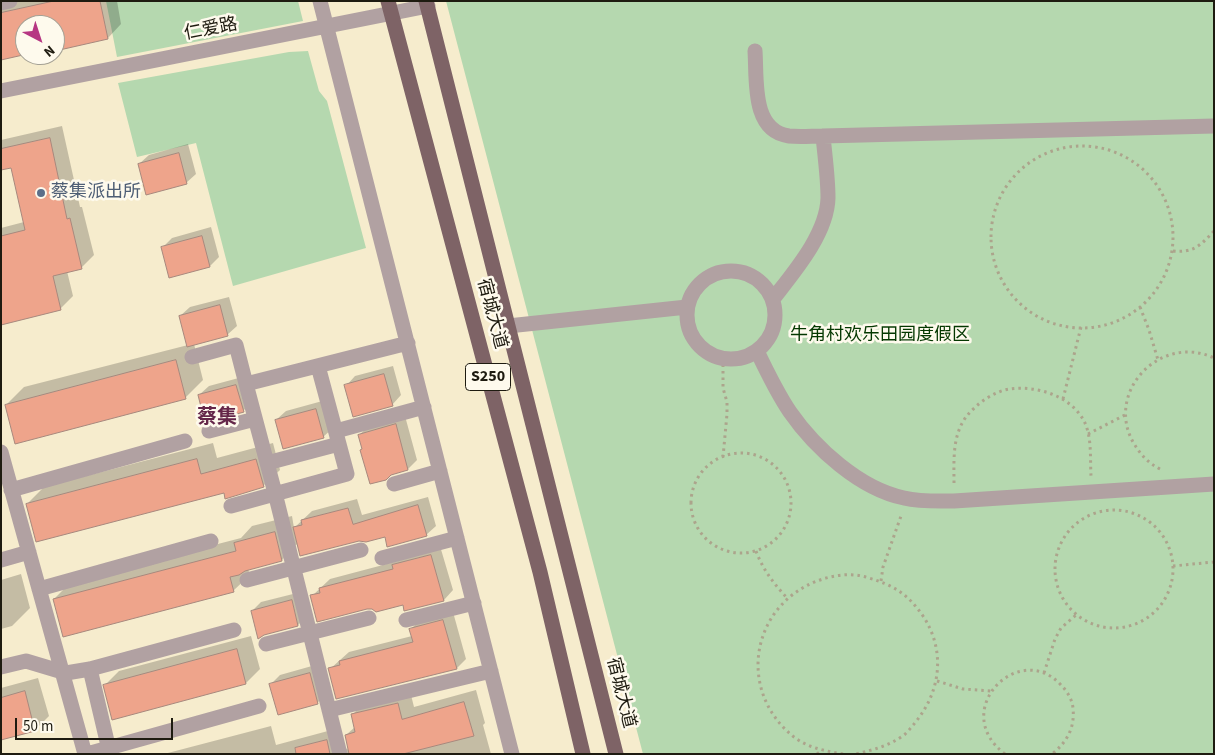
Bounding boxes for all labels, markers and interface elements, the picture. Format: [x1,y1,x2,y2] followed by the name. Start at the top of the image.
[182,14,240,46] street label: 仁爱路
[15,15,65,65] north arrow
[39,40,59,61] text: N
[51,182,141,204] place label: 蔡集派出所
[35,187,47,199] marker: 蔡集派出所
[471,276,511,352] street label: 宿城大道
[790,325,970,347] park label: 牛角村欢乐田园度假区
[466,364,510,391] road number: S250
[197,407,237,431] district label: 蔡集
[601,655,639,731] street label: 宿城大道
[18,708,175,740] scale bar
[23,716,53,737] text: 50 m

